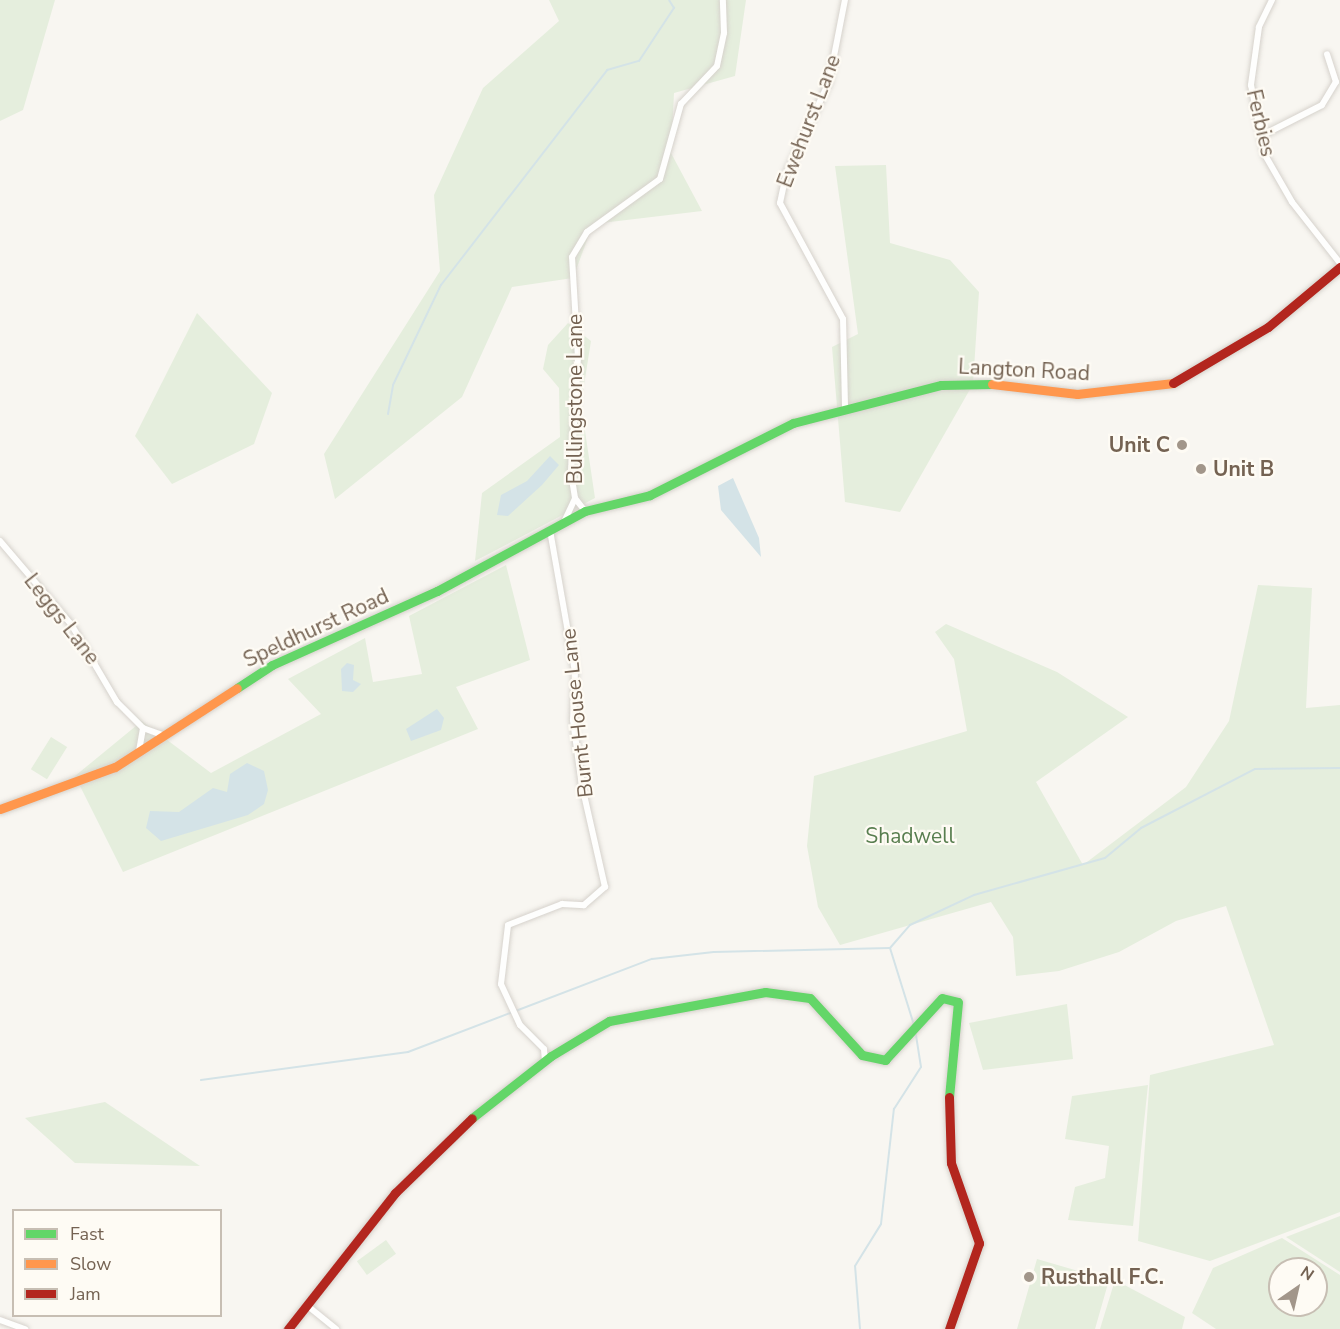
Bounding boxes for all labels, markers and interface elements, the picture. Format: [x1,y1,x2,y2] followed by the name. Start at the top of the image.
[772,51,846,191] street label: Ewehurst Lane
[1241,87,1281,159] street label: Ferbies
[562,314,588,484] street label: Bullingstone Lane
[957,354,1091,386] street label: Langton Road
[1109,432,1170,458] place label: Unit C
[1175,438,1189,452] marker: Unit C
[1213,456,1274,482] place label: Unit B
[1194,462,1208,476] marker: Unit B
[19,569,105,669] street label: Leggs Lane
[239,583,393,673] street label: Speldhurst Road
[556,627,598,799] street label: Burnt House Lane
[865,823,955,849] park label: Shadwell
[12,1209,222,1317] legend
[70,1222,104,1246] text: Fast
[70,1252,111,1276] text: Slow
[1268,1257,1328,1317] north arrow
[1296,1261,1318,1286] text: N
[1041,1264,1164,1290] place label: Rusthall F.C.
[1022,1270,1036,1284] marker: Rusthall F.C.
[70,1282,101,1306] text: Jam

